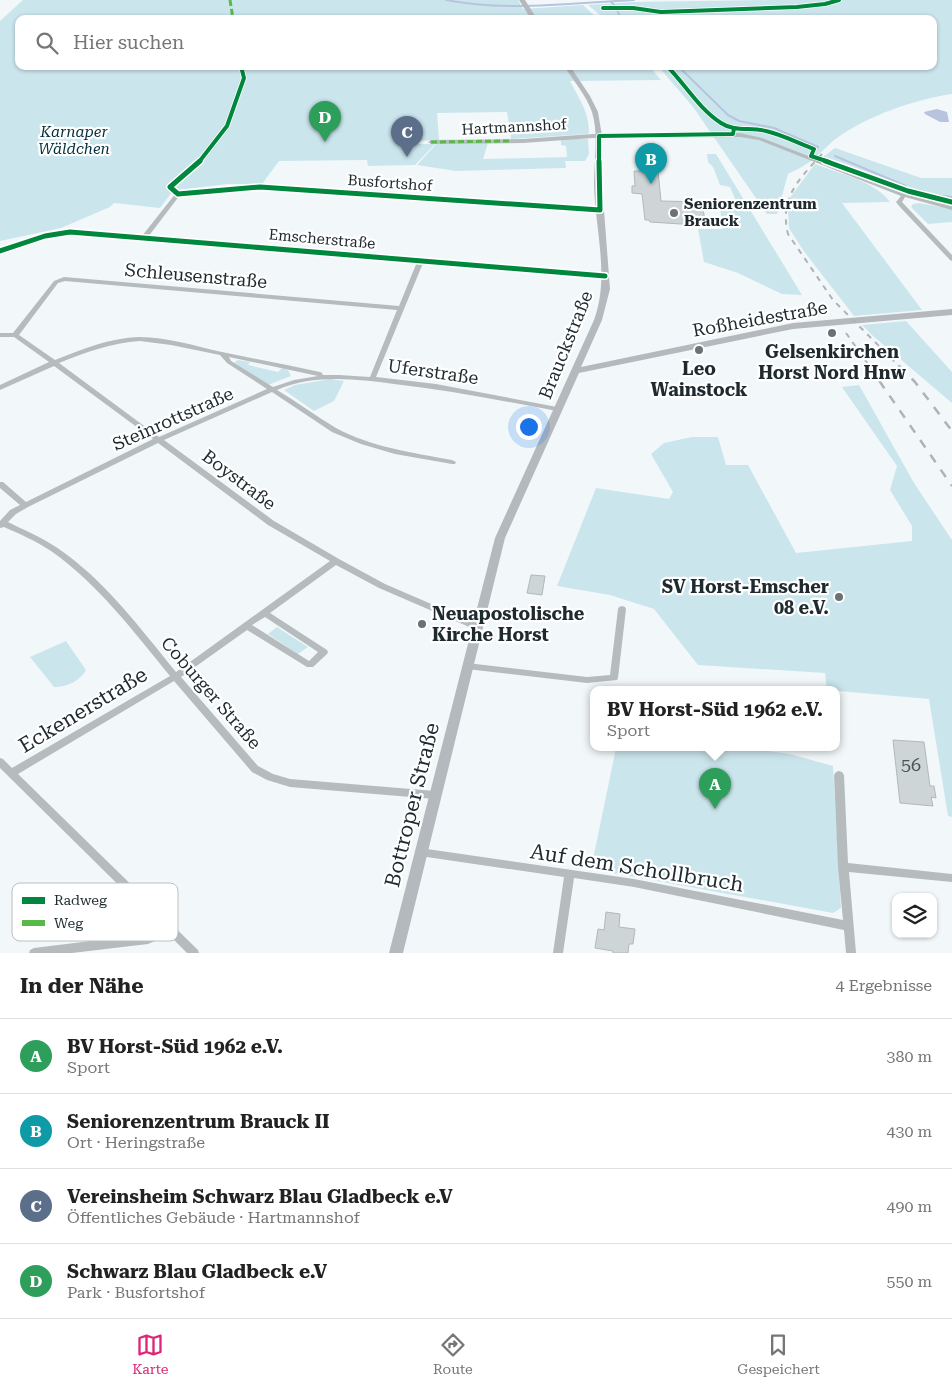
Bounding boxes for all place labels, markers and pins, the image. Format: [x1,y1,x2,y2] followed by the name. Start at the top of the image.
[309,101,341,142] pin: D
[391,116,423,157] pin: C
[635,143,667,184] pin: B
[684,195,817,230] place label: Seniorenzentrum Brauck
[668,207,680,219] marker: Seniorenzentrum Brauck
[826,327,838,339] marker: Gelsenkirchen Horst Nord Hnw
[758,341,906,383] place label: Gelsenkirchen Horst Nord Hnw
[693,344,705,356] marker: Leo Wainstock
[651,358,748,400] place label: Leo Wainstock
[662,576,829,618] place label: SV Horst-Emscher 08 e.V.
[833,591,845,603] marker: SV Horst-Emscher 08 e.V.
[432,603,585,645] place label: Neuapostolische Kirche Horst
[416,618,428,630] marker: Neuapostolische Kirche Horst
[699,768,731,809] pin: A

